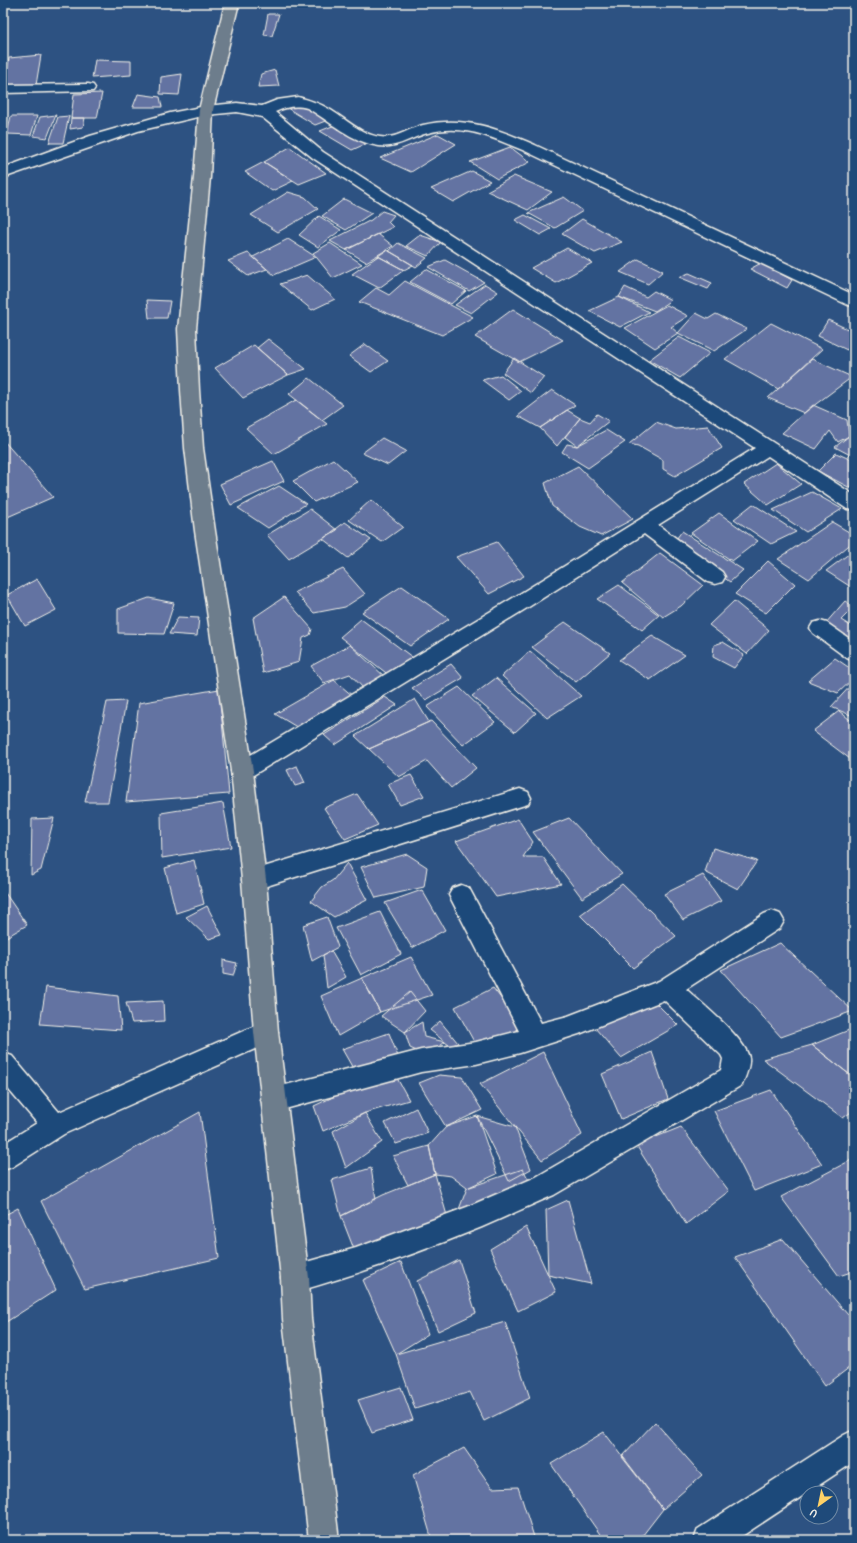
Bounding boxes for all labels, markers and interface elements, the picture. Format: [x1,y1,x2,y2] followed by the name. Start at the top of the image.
[799,1485,839,1525] north arrow
[807,1506,820,1521] text: U

